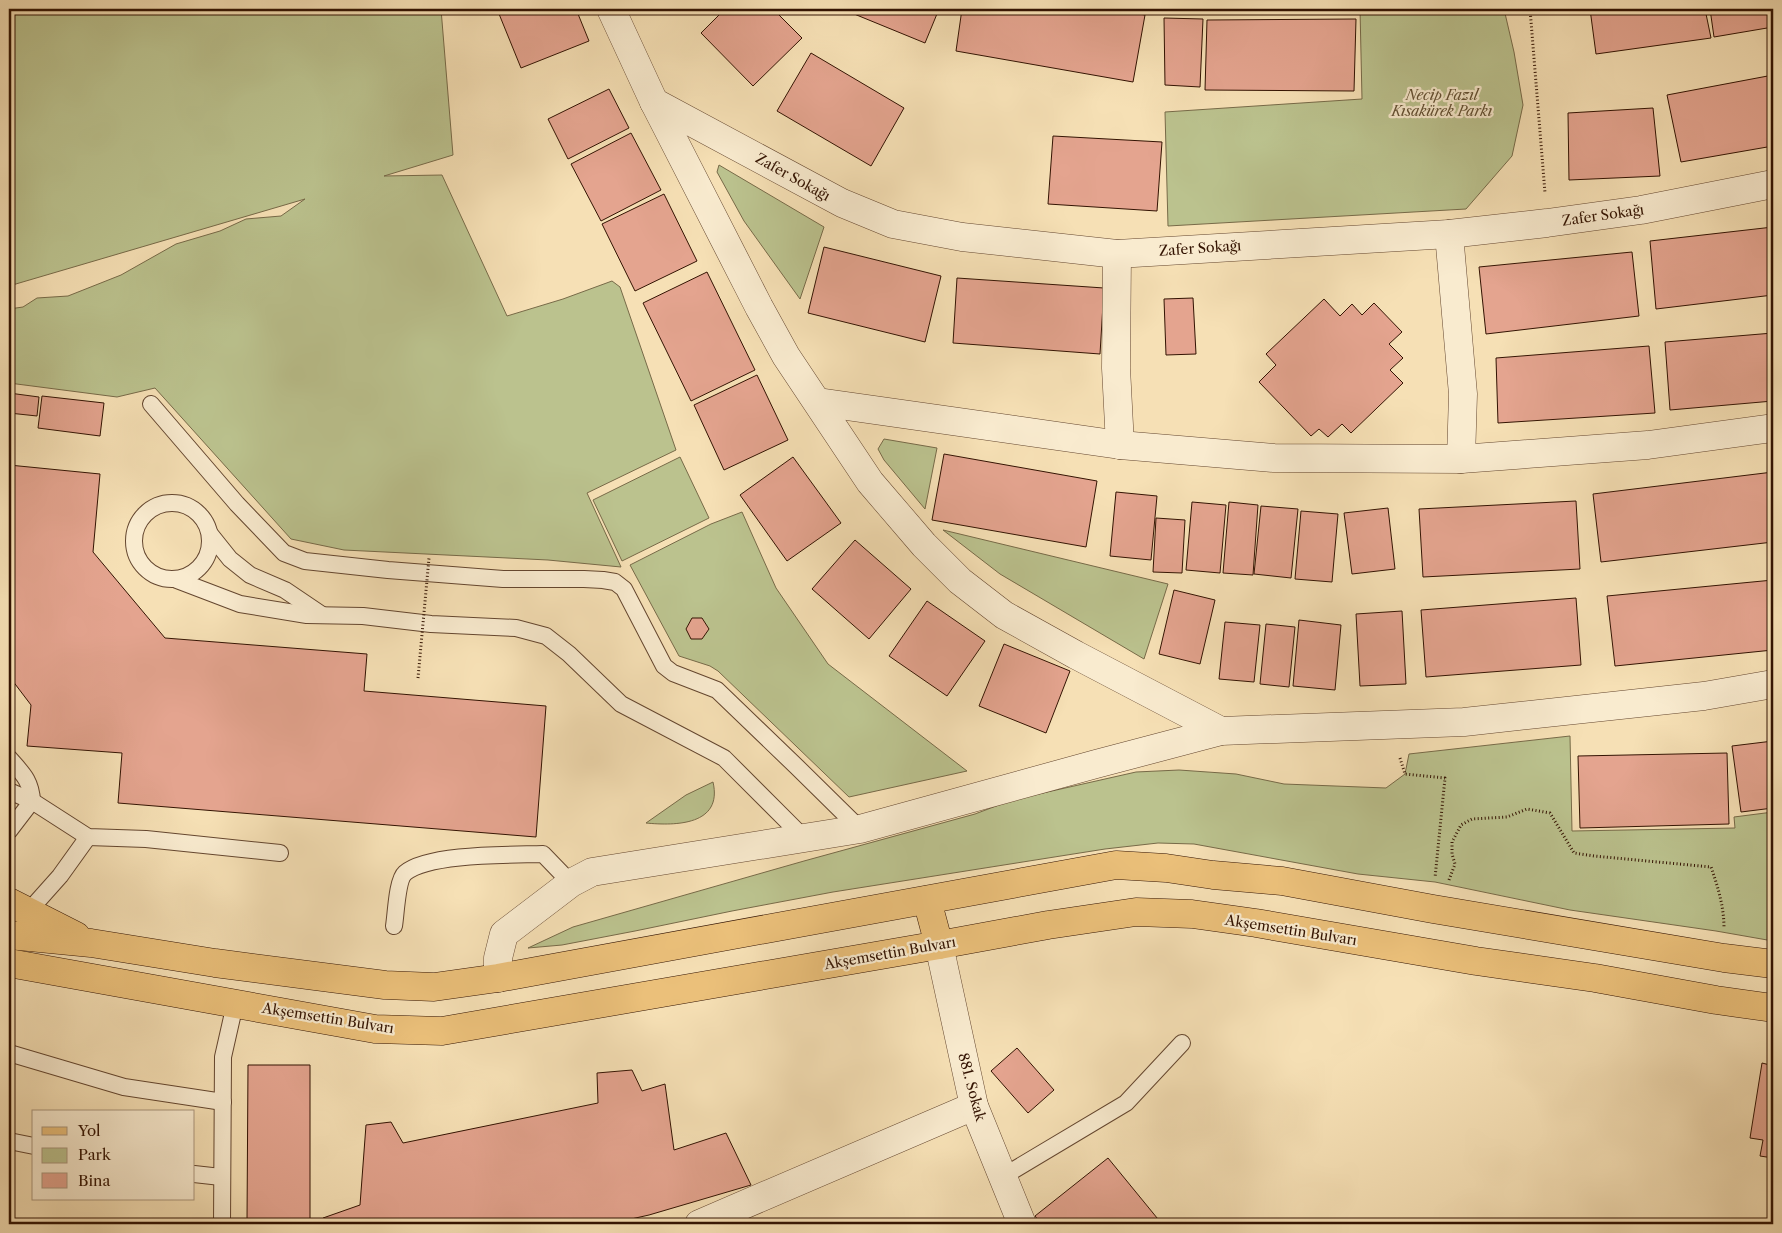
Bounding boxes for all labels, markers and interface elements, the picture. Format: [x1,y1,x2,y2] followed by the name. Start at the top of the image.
[1391,86,1493,120] park label: Necip Fazıl Kısakürek Parkı
[753,149,833,205] street label: Zafer Sokağı
[1561,200,1645,230] street label: Zafer Sokağı
[1158,236,1242,260] street label: Zafer Sokağı
[1223,911,1358,949] street label: Akşemsettin Bulvarı
[822,933,957,974] street label: Akşemsettin Bulvarı
[260,999,395,1037] street label: Akşemsettin Bulvarı
[954,1051,990,1124] street label: 881. Sokak
[32,1110,195,1200] legend
[77,1121,101,1140] text: Yol
[78,1145,112,1164] text: Park
[78,1171,110,1190] text: Bina

